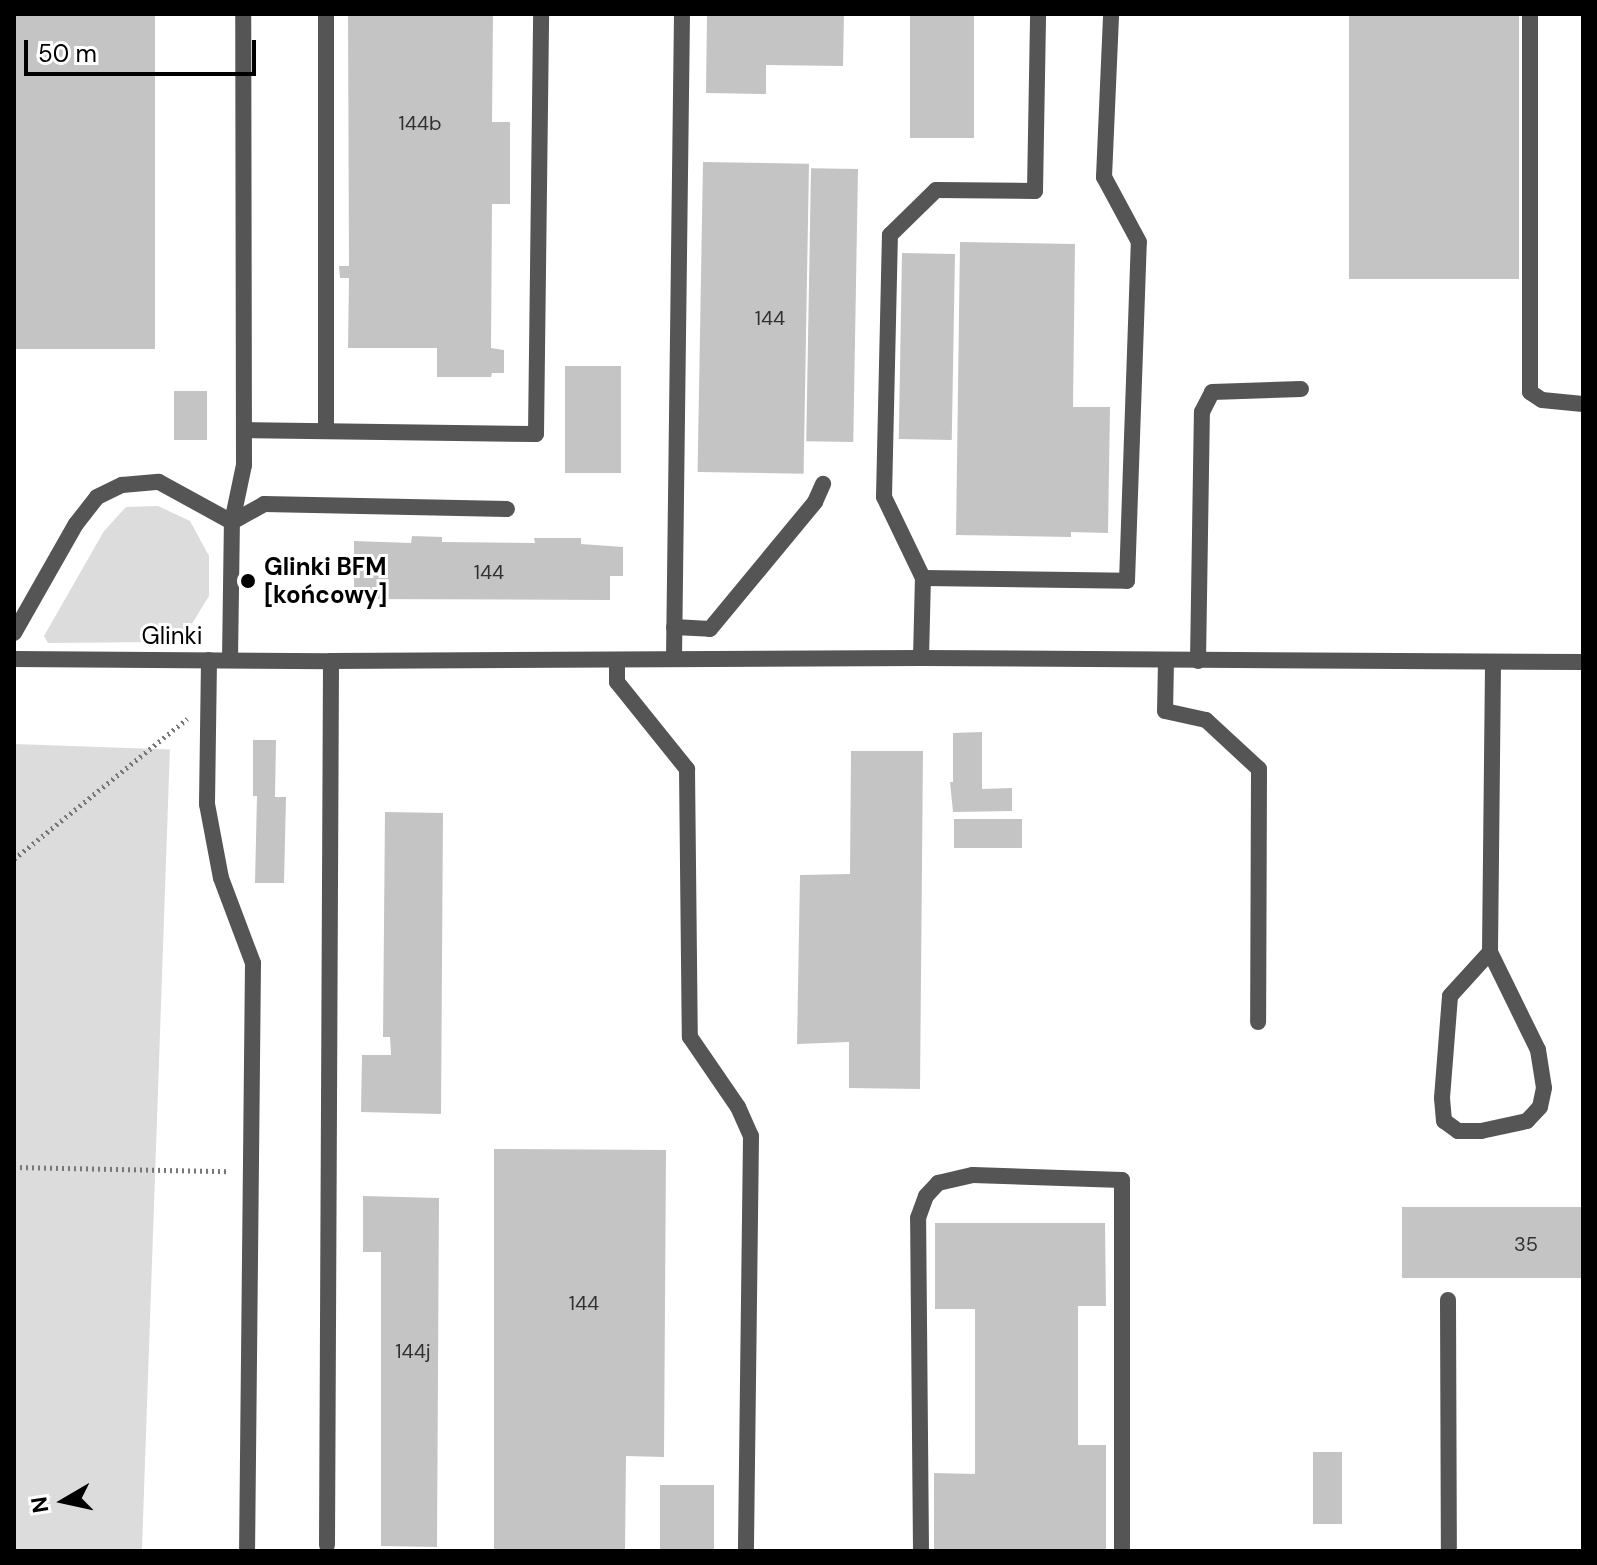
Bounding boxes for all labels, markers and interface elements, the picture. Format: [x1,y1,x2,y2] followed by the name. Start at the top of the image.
[28,24,260,74] scale bar
[38,38,97,69] text: 50 m
[398,111,442,135] house number: 144b
[755,306,785,330] house number: 144
[264,553,387,609] place label: Glinki BFM [końcowy]
[474,560,504,584] house number: 144
[239,572,257,590] marker: Glinki BFM [końcowy]
[142,622,202,650] street label: Glinki
[1514,1232,1538,1256] house number: 35
[569,1291,599,1315] house number: 144
[395,1339,431,1363] house number: 144j
[24,1461,104,1541] north arrow
[24,1495,55,1515] text: N

